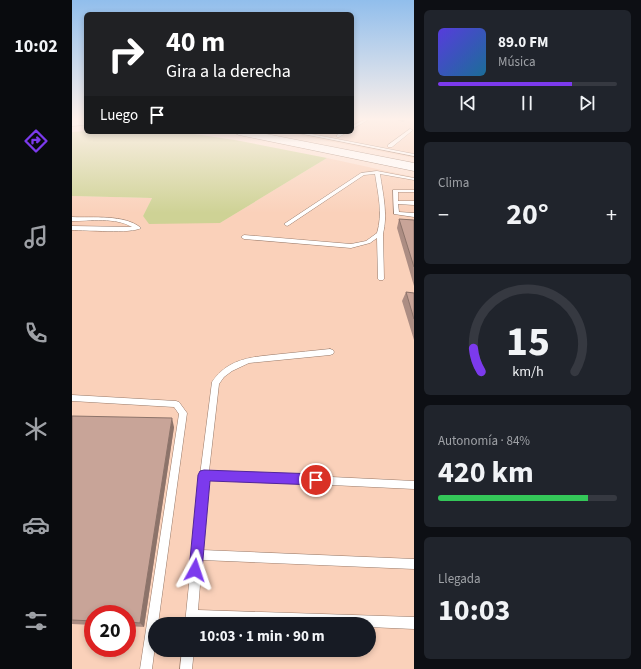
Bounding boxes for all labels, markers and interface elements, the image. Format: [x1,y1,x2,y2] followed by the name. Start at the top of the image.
[166,22,225,62] text: 40 m
[100,28,152,80] icon: right
[498,32,549,53] text: 89.0 FM
[14,34,58,59] text: 10:02
[498,53,536,71] text: Música
[166,59,291,84] text: Gira a la derecha
[457,92,479,114] icon: previous
[516,92,538,114] icon: pause
[576,92,598,114] icon: next
[146,104,168,126] icon: arrive
[100,105,138,126] text: Luego
[22,127,50,155] icon: directions
[438,174,469,192] text: Clima
[506,193,549,236] text: 20°
[438,199,449,231] text: −
[606,199,617,231] text: +
[22,223,50,251] icon: music
[506,312,549,372] text: 15
[22,319,50,347] icon: phone
[512,361,543,382] text: km/h
[22,415,50,443] icon: climate
[438,432,530,450] text: Autonomía · 84%
[438,451,534,494] text: 420 km
[299,463,333,497] pin
[305,469,327,491] icon: arrive
[22,511,50,539] icon: car
[174,549,216,591] position arrow
[438,570,481,588] text: Llegada
[438,589,510,632] text: 10:03
[84,605,136,657] speed limit sign: 20
[22,607,50,635] icon: filters
[199,626,325,647] text: 10:03 · 1 min · 90 m

